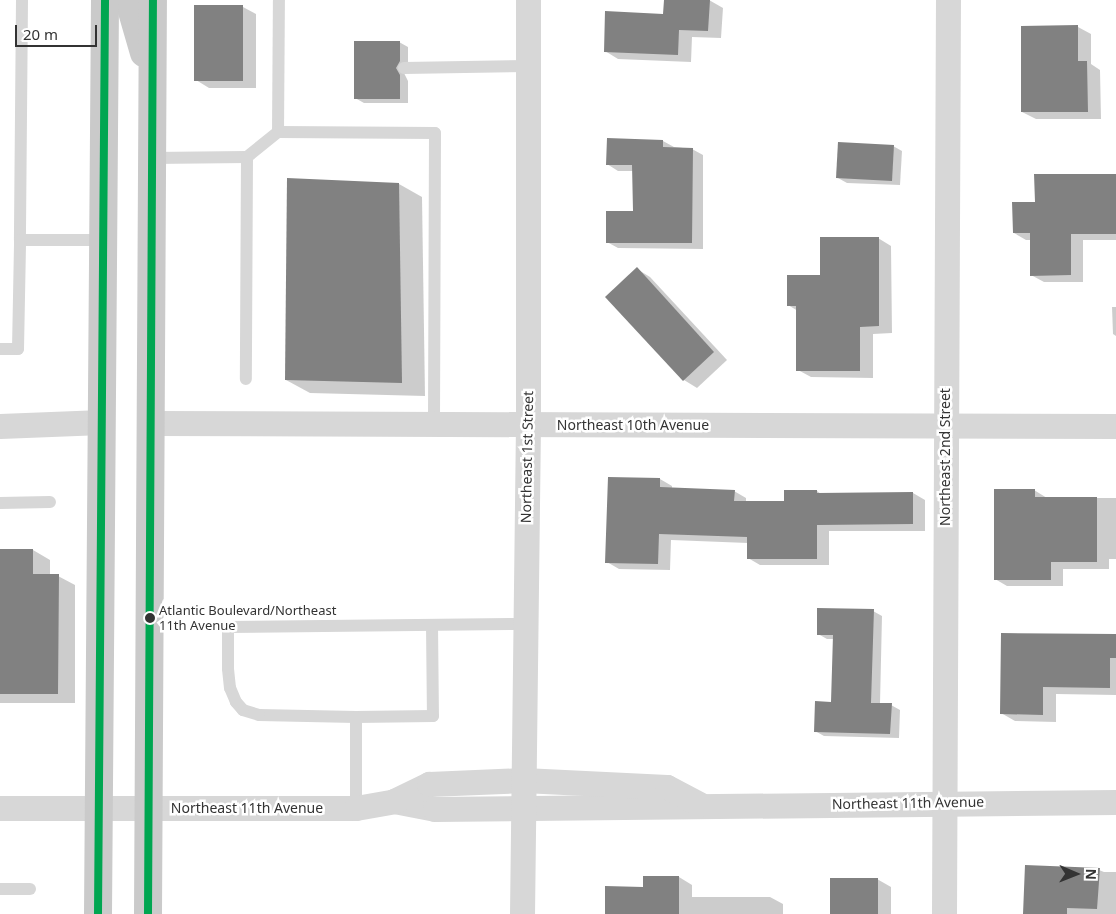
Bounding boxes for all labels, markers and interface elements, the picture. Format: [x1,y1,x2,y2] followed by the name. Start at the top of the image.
[18,15,100,47] scale bar
[23,24,58,44] text: 20 m
[937,388,953,526] street label: Northeast 2nd Street
[517,391,537,523] street label: Northeast 1st Street
[557,417,709,433] street label: Northeast 10th Avenue
[159,603,336,634] place label: Atlantic Boulevard/Northeast 11th Avenue
[145,613,155,623] marker: Atlantic Boulevard/Northeast 11th Avenue
[832,793,984,813] street label: Northeast 11th Avenue
[171,800,323,816] street label: Northeast 11th Avenue
[1051,849,1101,899] north arrow
[1082,868,1101,880] text: N

